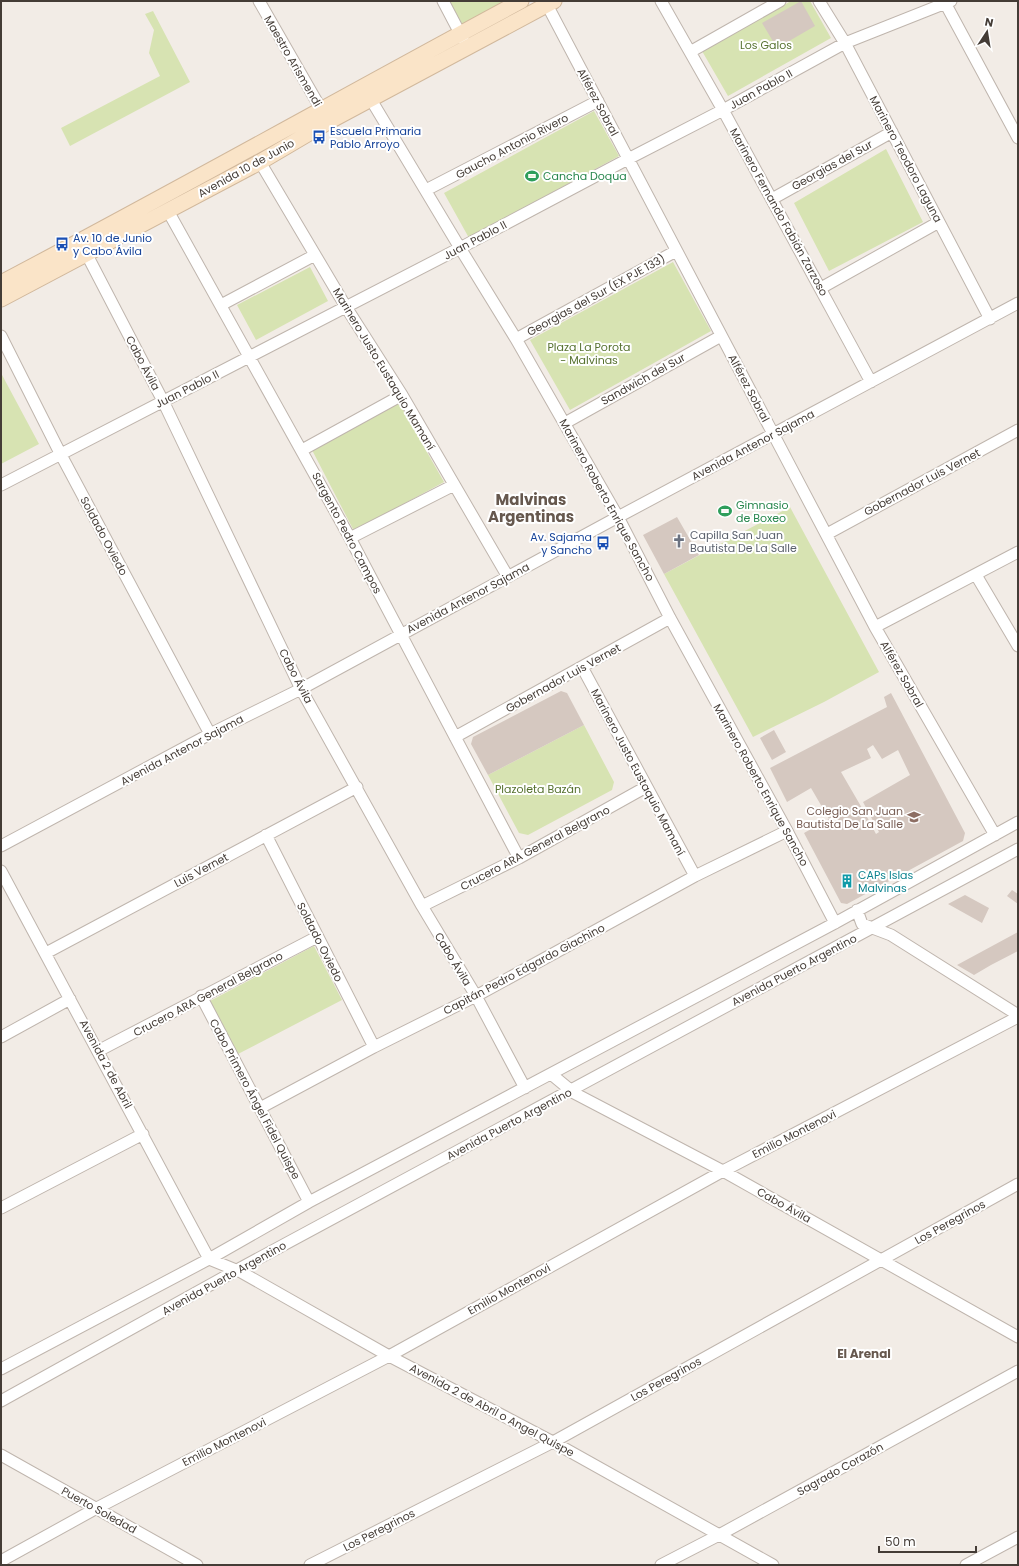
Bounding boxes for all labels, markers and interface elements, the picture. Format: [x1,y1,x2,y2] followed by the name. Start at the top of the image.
[260,12,326,110] street label: Maestro Arismendi
[967,12,1007,52] north arrow
[983,14,995,31] text: N
[740,37,792,53] park label: Los Galos
[573,65,623,139] street label: Alférez Sobral
[727,65,795,113] street label: Juan Pablo II
[866,93,946,225] street label: Marinero Teodoro Laguna
[453,109,571,183] street label: Gaucho Antonio Rivero
[330,123,421,152] place label: Escuela Primaria Pablo Arroyo
[726,125,832,299] street label: Marinero Fernando Fabián Zarzoso
[311,129,327,145] bus stop icon: Escuela Primaria Pablo Arroyo
[195,135,297,201] street label: Avenida 10 de Junio
[789,136,875,194] street label: Georgias del Sur
[524,168,540,184] sports icon: Cancha Doqua
[543,168,627,184] place label: Cancha Doqua
[441,217,509,263] street label: Juan Pablo II
[73,230,152,259] place label: Av. 10 de Junio y Cabo Ávila
[54,236,70,252] bus stop icon: Av. 10 de Junio y Cabo Ávila
[524,250,668,340] street label: Georgias del Sur (EX PJE 133)
[329,285,439,453] street label: Marinero Justo Eustaquio Mamaní
[122,333,164,393] street label: Cabo Ávila
[547,339,631,368] park label: Plaza La Porota - Malvinas
[598,349,688,409] street label: Sandwich del Sur
[724,351,774,425] street label: Alférez Sobral
[152,366,222,412] street label: Juan Pablo II
[689,406,817,484] street label: Avenida Antenor Sajama
[556,416,658,584] street label: Marinero Roberto Enrique Sancho
[861,445,983,519] street label: Gobernador Luis Vernet
[308,469,386,597] street label: Sargento Pedro Campos
[488,489,574,527] district label: Malvinas Argentinas
[76,494,132,578] street label: Soldado Oviedo
[736,497,789,526] place label: Gimnasio de Boxeo
[717,503,733,519] sports icon: Gimnasio de Boxeo
[690,527,797,556] place label: Capilla San Juan Bautista De La Salle
[530,529,592,558] place label: Av. Sajama y Sancho
[671,533,687,549] church icon: Capilla San Juan Bautista De La Salle
[595,535,611,551] bus stop icon: Av. Sajama y Sancho
[404,559,532,637] street label: Avenida Antenor Sajama
[876,638,928,710] street label: Alférez Sobral
[503,640,623,716] street label: Gobernador Luis Vernet
[275,646,317,706] street label: Cabo Ávila
[587,686,689,858] street label: Marinero Justo Eustaquio Mamaní
[710,701,812,869] street label: Marinero Roberto Enrique Sancho
[118,711,246,789] street label: Avenida Antenor Sajama
[495,781,581,797] park label: Plazoleta Bazán
[457,802,613,894] street label: Crucero ARA General Belgrano
[796,803,903,832] place label: Colegio San Juan Bautista De La Salle
[906,809,922,825] school or university icon: Colegio San Juan Bautista De La Salle
[171,849,231,891] street label: Luis Vernet
[858,867,914,896] place label: CAPs Islas Malvinas
[839,873,855,889] building icon: CAPs Islas Malvinas
[293,899,347,985] street label: Soldado Oviedo
[440,919,608,1019] street label: Capitán Pedro Edgardo Giachino
[431,929,475,989] street label: Cabo Ávila
[728,930,860,1010] street label: Avenida Puerto Argentino
[130,948,286,1040] street label: Crucero ARA General Belgrano
[206,1016,304,1182] street label: Cabo Primero Ángel Fidel Quispe
[76,1017,136,1111] street label: Avenida 2 de Abril
[443,1084,575,1164] street label: Avenida Puerto Argentino
[749,1106,839,1162] street label: Emilio Montenovi
[754,1184,814,1226] street label: Cabo Ávila
[912,1196,988,1248] street label: Los Peregrinos
[159,1237,289,1319] street label: Avenida Puerto Argentino
[465,1259,554,1318] street label: Emilio Montenovi
[837,1345,891,1362] district label: El Arenal
[628,1353,704,1405] street label: Los Peregrinos
[407,1360,577,1460] street label: Avenida 2 de Abril o Angel Quispe
[179,1414,269,1470] street label: Emilio Montenovi
[794,1439,886,1499] street label: Sagrado Corazón
[59,1483,139,1537] street label: Puerto Soledad
[340,1505,418,1555] street label: Los Peregrinos
[879,1528,976,1554] scale bar
[885,1533,916,1550] text: 50 m

